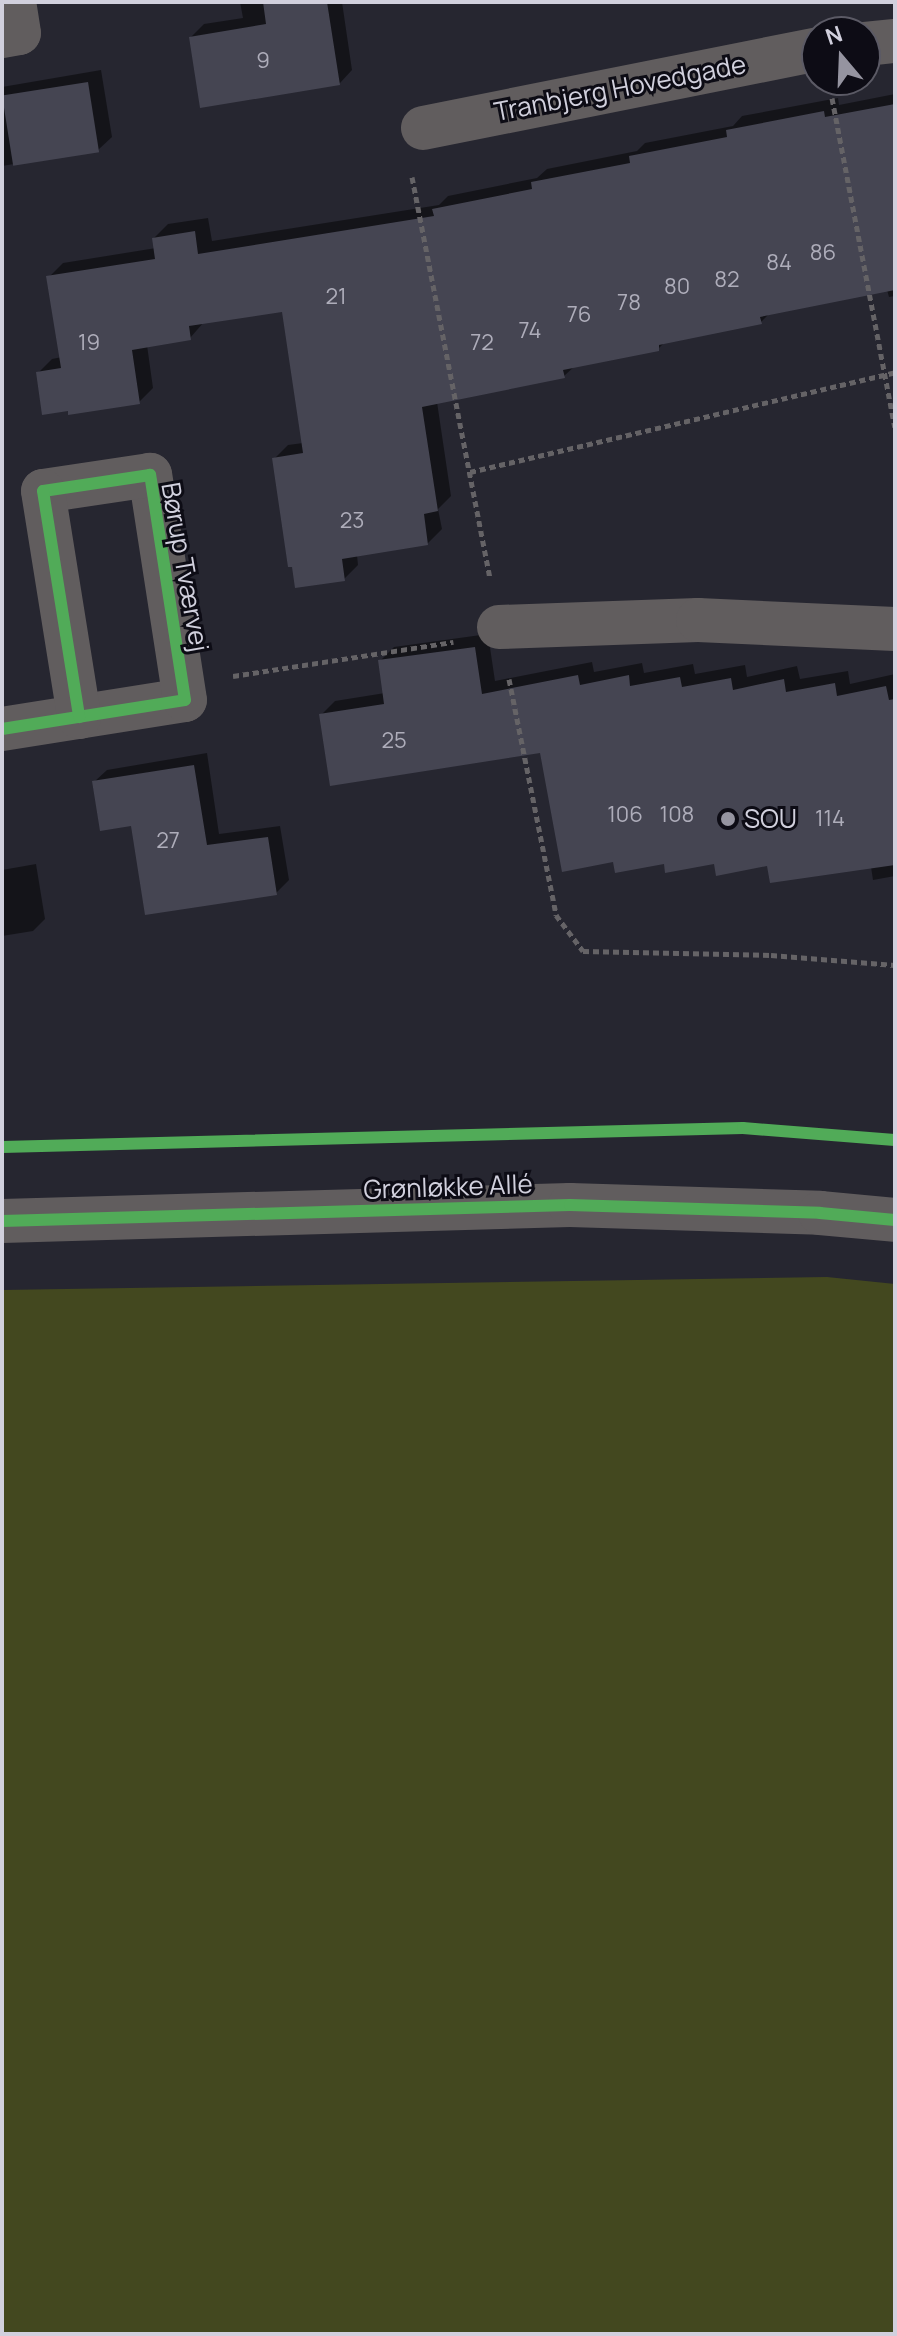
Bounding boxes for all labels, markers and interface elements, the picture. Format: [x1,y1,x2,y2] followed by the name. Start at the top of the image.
[801,16,881,96] north arrow
[821,18,846,52] text: N
[256,48,270,74] house number: 9
[491,48,749,128] street label: Tranbjerg Hovedgade
[810,240,836,266] house number: 86
[766,250,792,276] house number: 84
[714,267,740,293] house number: 82
[664,274,690,300] house number: 80
[325,284,347,310] house number: 21
[617,290,641,316] house number: 78
[567,302,591,328] house number: 76
[518,318,542,344] house number: 74
[78,330,100,356] house number: 19
[470,330,494,356] house number: 72
[155,480,215,654] street label: Børup Tværvej
[340,508,364,534] house number: 23
[381,728,407,754] house number: 25
[607,802,643,828] house number: 106
[660,802,694,828] house number: 108
[744,803,797,835] place label: SOU
[815,806,845,832] house number: 114
[719,810,737,828] marker: SOU
[156,828,180,854] house number: 27
[363,1168,533,1206] street label: Grønløkke Allé

